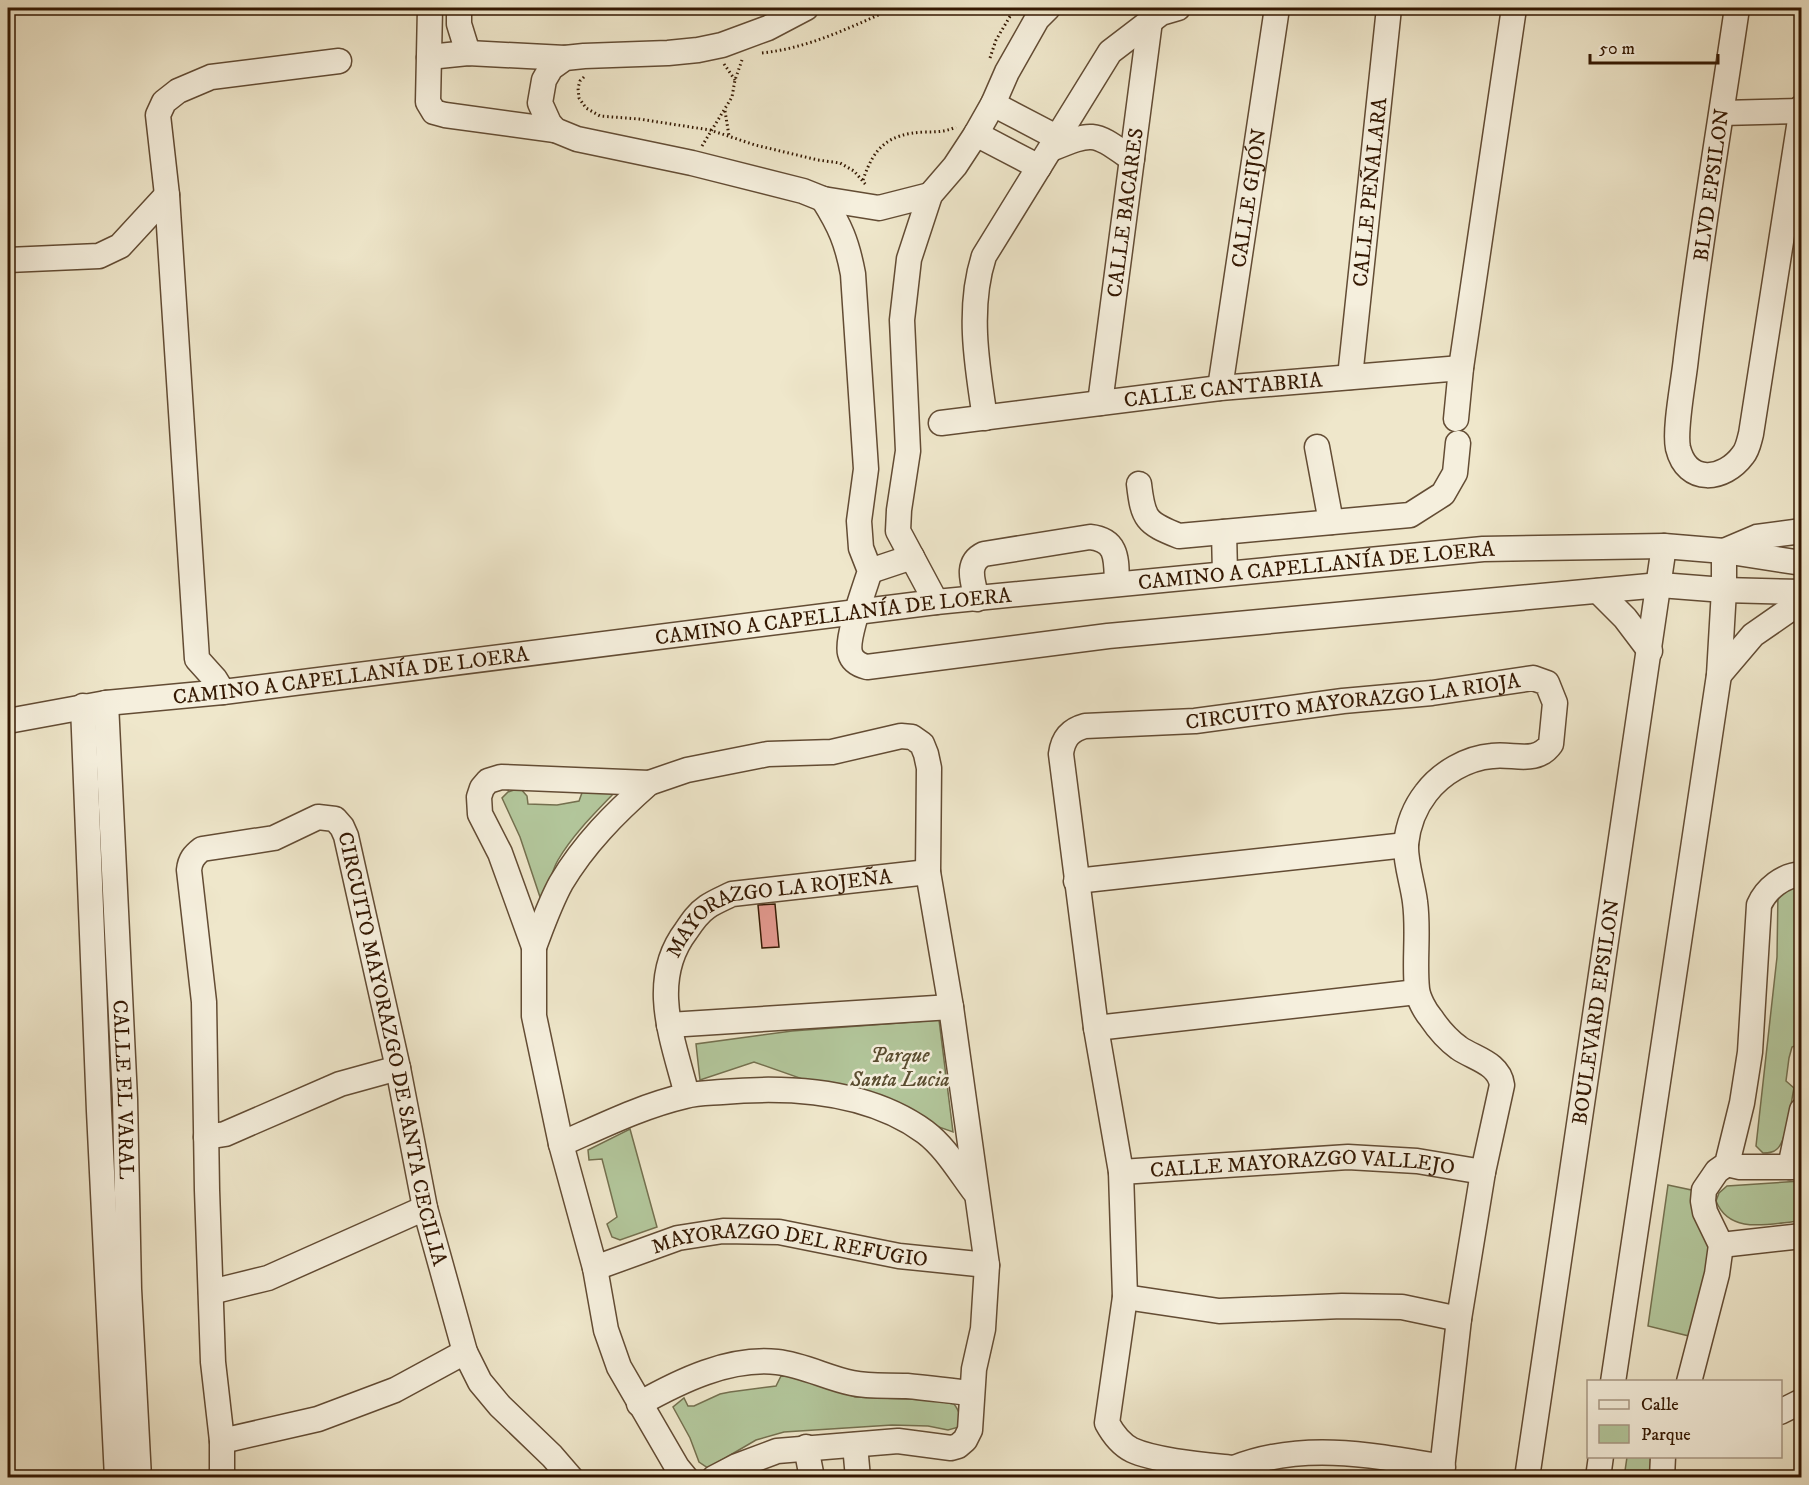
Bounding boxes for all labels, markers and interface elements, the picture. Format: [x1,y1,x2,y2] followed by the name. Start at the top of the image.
[1590,27,1718,65] scale bar
[1599,38,1635,60] text: 50 m
[1348,95,1394,288] street label: CALLE PEÑALARA
[1688,107,1736,263] street label: BLVD EPSILON
[1102,126,1150,299] street label: CALLE BACARES
[1226,127,1273,270] street label: CALLE GIJÓN
[1122,368,1324,414] street label: CALLE CANTABRIA
[1137,537,1496,596] street label: CAMINO A CAPELLANÍA DE LOERA
[654,583,1013,651] street label: CAMINO A CAPELLANÍA DE LOERA
[172,641,531,711] street label: CAMINO A CAPELLANÍA DE LOERA
[1185,668,1523,735] street label: CIRCUITO MAYORAZGO LA RIOJA
[331,829,453,1269] street label: CIRCUITO MAYORAZGO DE SANTA CECILIA
[661,864,894,962] street label: MAYORAZGO LA ROJEÑA
[1567,897,1626,1127] street label: BOULEVARD EPSILON
[106,999,139,1180] street label: CALLE EL VARAL
[849,1043,950,1093] park label: Parque Santa Lucia
[1149,1145,1457,1184] street label: CALLE MAYORAZGO VALLEJO
[648,1219,929,1273] street label: MAYORAZGO DEL REFUGIO
[1587,1380,1782,1458] legend
[1641,1394,1679,1416] text: Calle
[1641,1424,1691,1446] text: Parque

